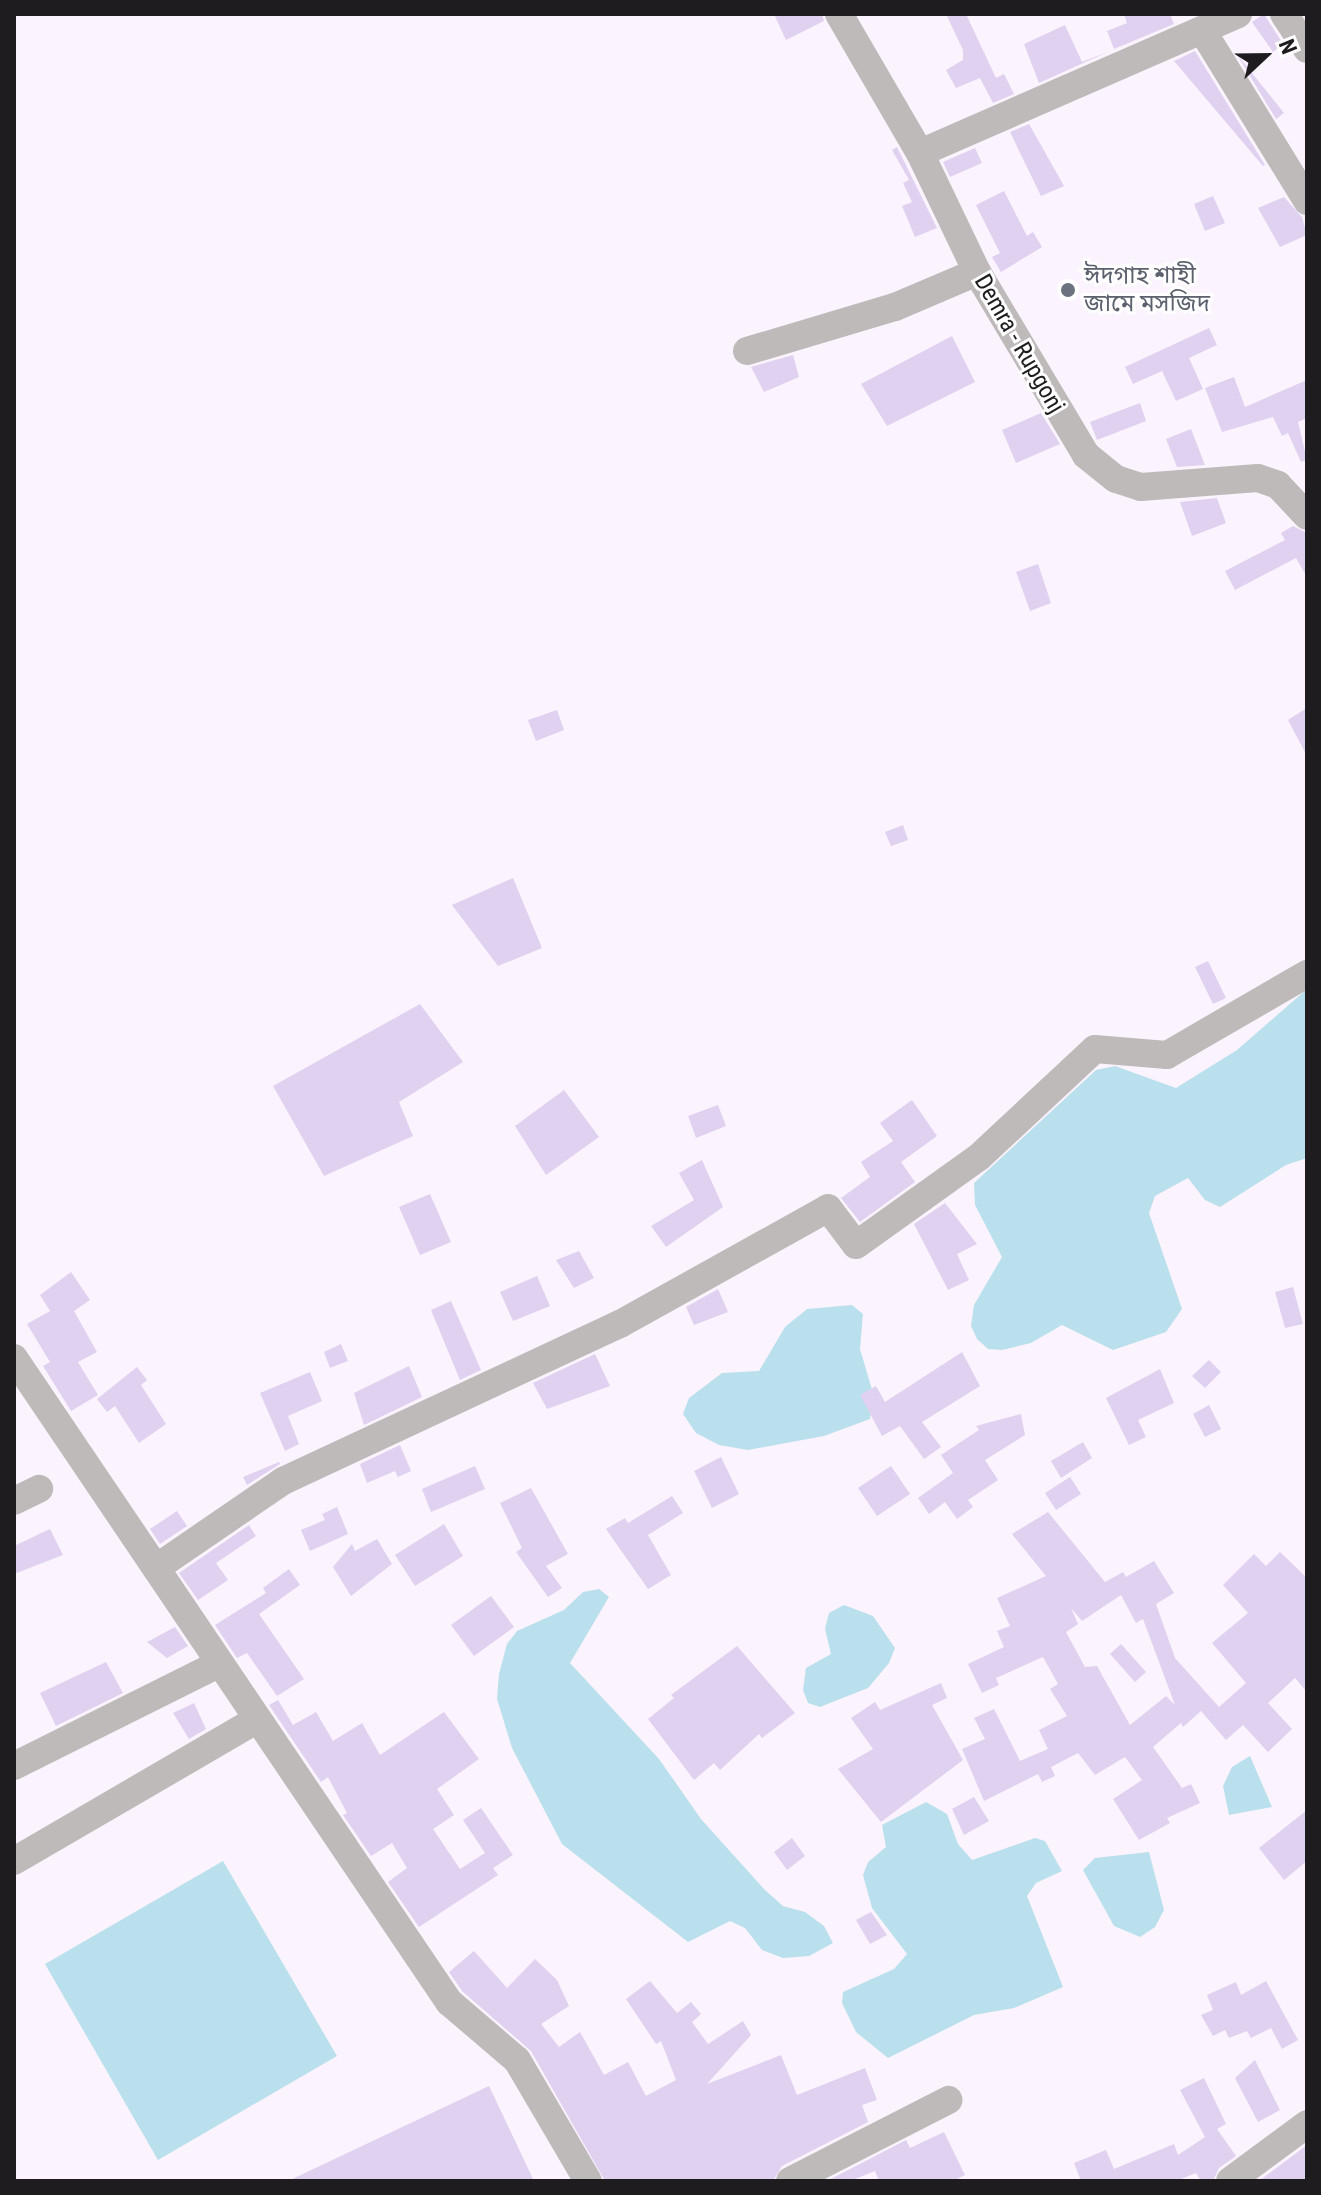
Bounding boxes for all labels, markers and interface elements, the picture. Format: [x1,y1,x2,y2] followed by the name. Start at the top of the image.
[1225,16,1305,96] north arrow
[1274,36,1302,58] text: N
[1084,262,1210,318] place label: ঈদগাহ শাহী জামে মসজিদ
[968,270,1070,418] street label: Demra - Rupgonj
[1059,281,1077,299] marker: ঈদগাহ শাহী জামে মসজিদ

